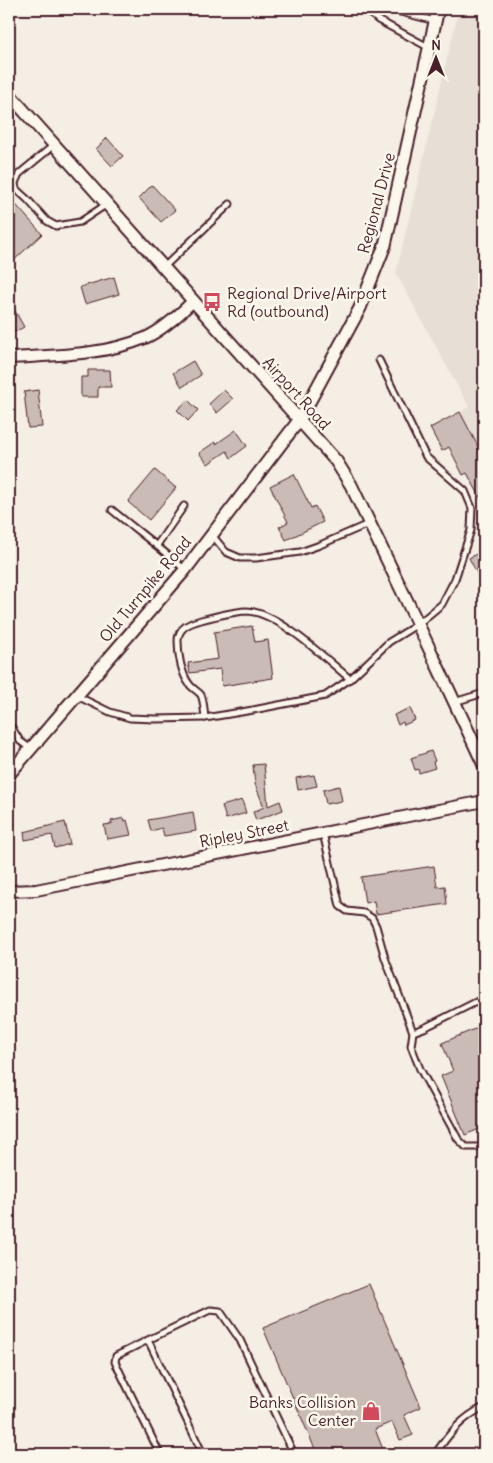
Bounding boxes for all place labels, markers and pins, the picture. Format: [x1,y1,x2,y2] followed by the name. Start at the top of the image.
[227,283,387,321] place label: Regional Drive/Airport Rd (outbound)
[201,291,223,313] bus stop icon: Regional Drive/Airport Rd (outbound)
[249,1392,356,1430] place label: Banks Collision Center
[360,1400,382,1422] shop icon: Banks Collision Center

